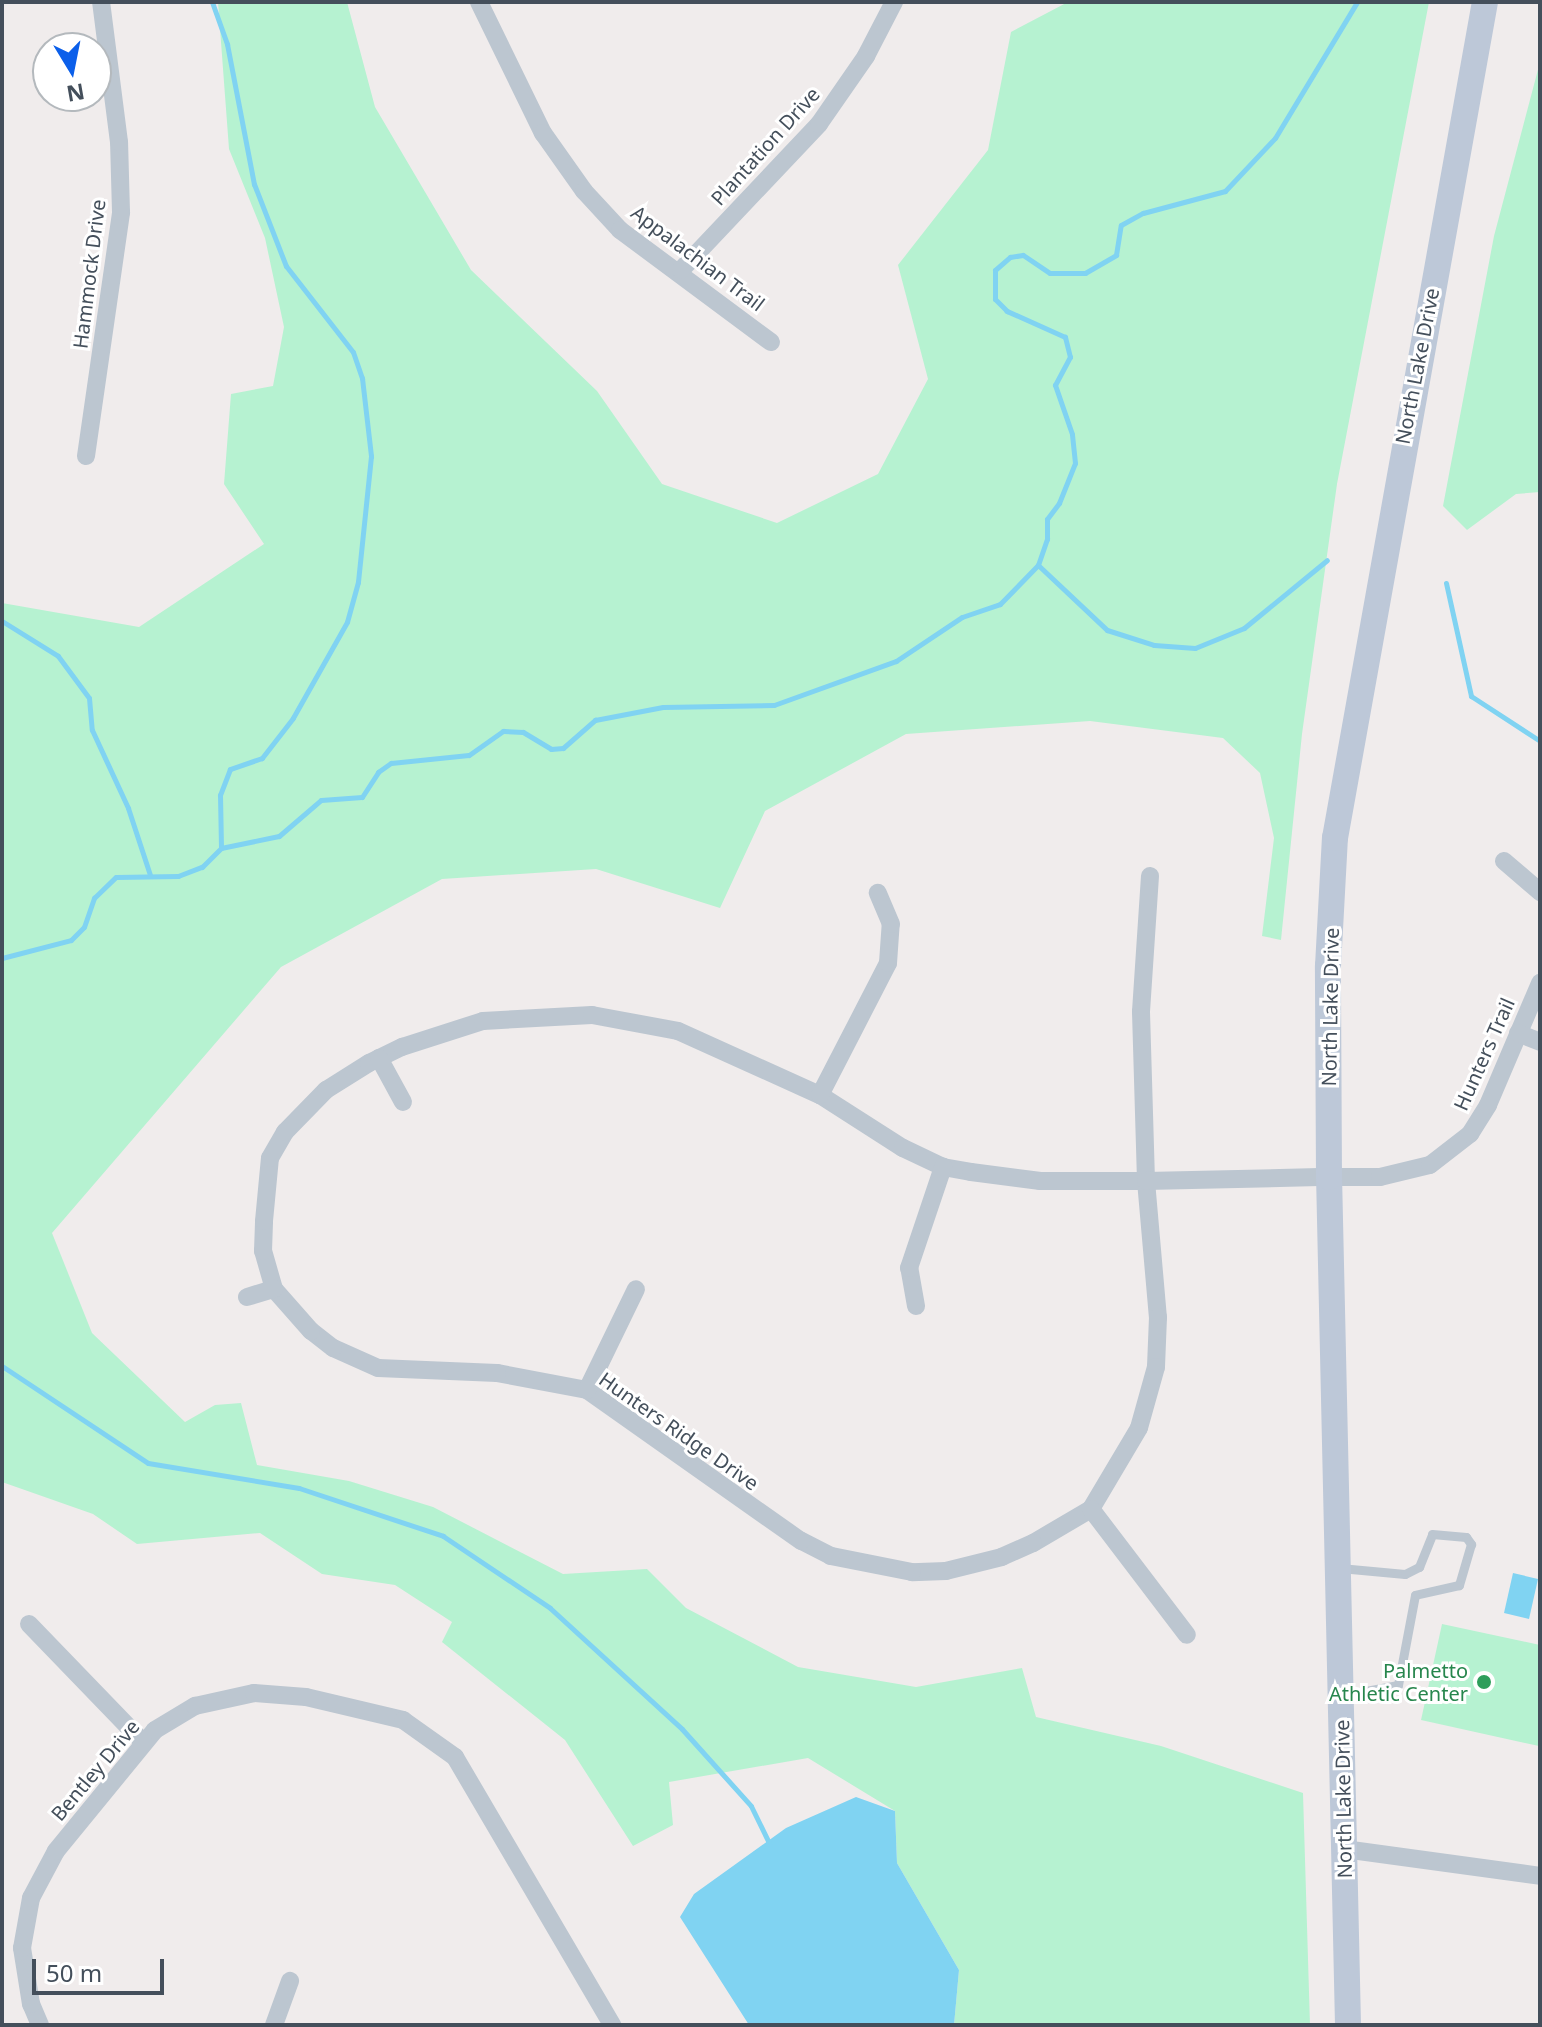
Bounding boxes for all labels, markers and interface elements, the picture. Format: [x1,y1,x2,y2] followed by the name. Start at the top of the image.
[32,32,112,112] north arrow
[64,77,87,110] text: N
[706,82,824,210] street label: Plantation Drive
[68,198,110,350] street label: Hammock Drive
[627,200,769,316] street label: Appalachian Trail
[1390,286,1444,446] street label: North Lake Drive
[1317,927,1343,1087] street label: North Lake Drive
[1449,994,1519,1114] street label: Hunters Trail
[595,1367,763,1495] street label: Hunters Ridge Drive
[1329,1658,1468,1705] place label: Palmetto Athletic Center
[1475,1673,1493,1691] marker: Palmetto Athletic Center
[46,1715,144,1825] street label: Bentley Drive
[1330,1719,1356,1879] street label: North Lake Drive
[36,1943,168,1993] scale bar
[46,1956,102,1989] text: 50 m

